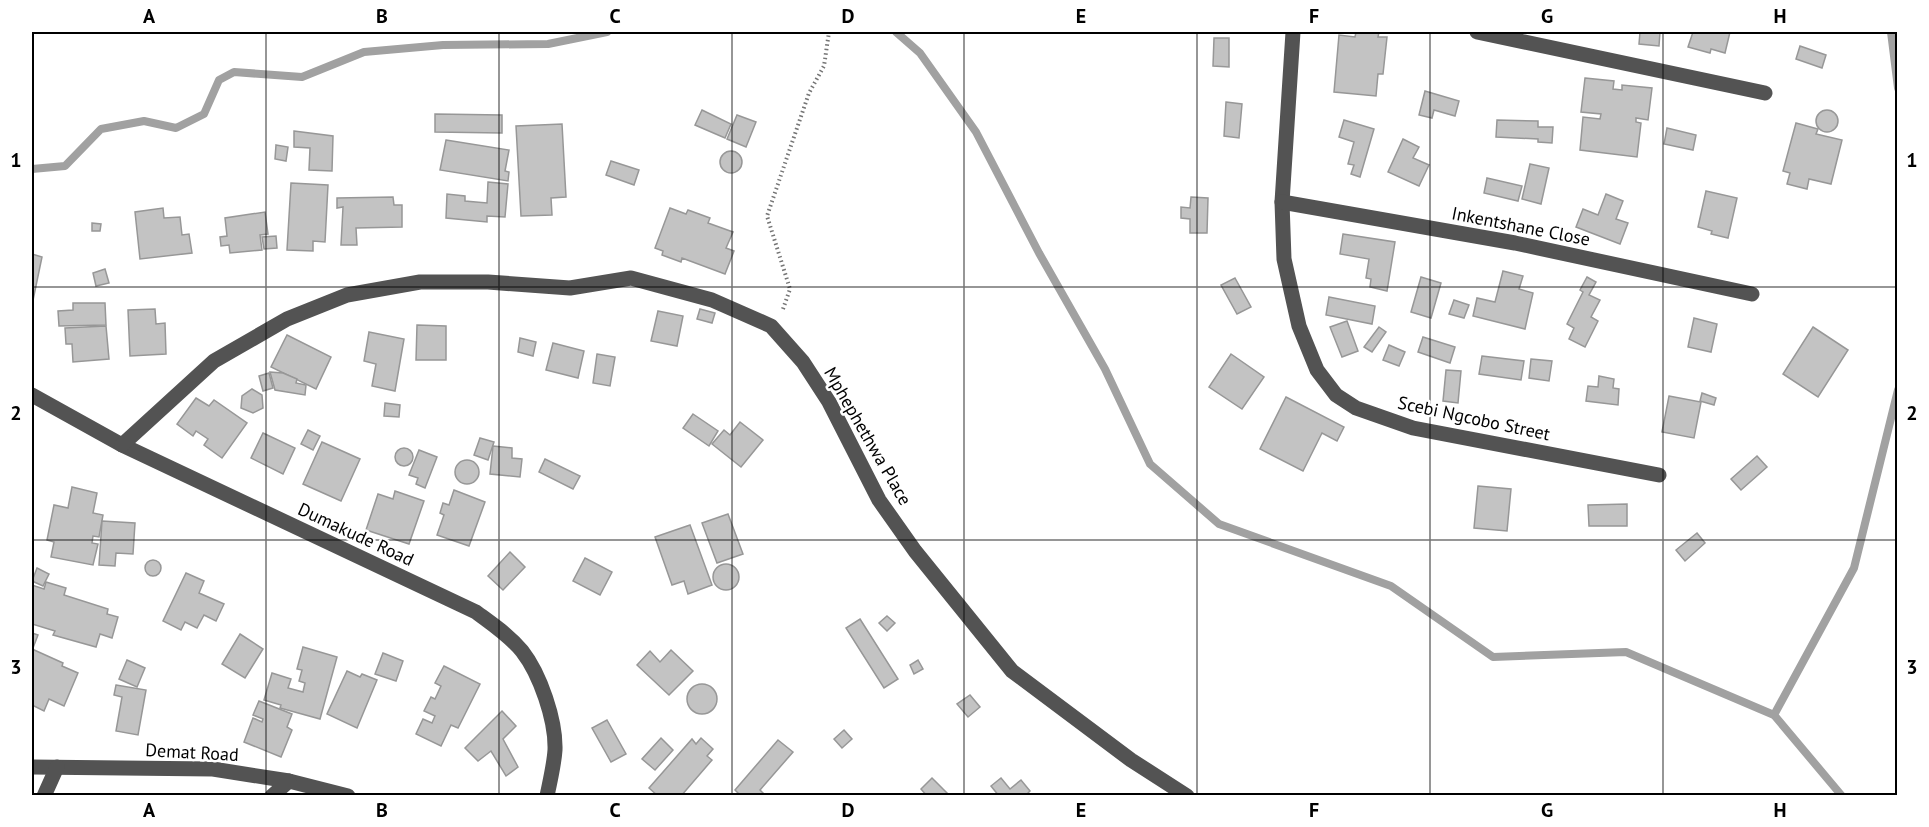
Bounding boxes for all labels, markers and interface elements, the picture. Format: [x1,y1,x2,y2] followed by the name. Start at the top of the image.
[143,3,156,29] text: A
[376,3,388,29] text: B
[609,3,621,29] text: C
[842,3,855,29] text: D
[1076,3,1086,29] text: E
[1309,3,1319,29] text: F
[1541,3,1553,29] text: G
[1773,3,1787,29] text: H
[10,147,22,173] text: 1
[1906,147,1918,173] text: 1
[1450,201,1592,251] street label: Inkentshane Close
[819,363,917,509] street label: Mphephethwa Place
[1396,391,1552,445] street label: Scebi Ngcobo Street
[10,400,22,426] text: 2
[1906,400,1918,426] text: 2
[294,497,418,571] street label: Dumakude Road
[10,654,22,680] text: 3
[1906,654,1918,680] text: 3
[145,738,239,766] street label: Demat Road
[143,797,156,823] text: A
[376,797,388,823] text: B
[609,797,621,823] text: C
[842,797,855,823] text: D
[1076,797,1086,823] text: E
[1309,797,1319,823] text: F
[1541,797,1553,823] text: G
[1773,797,1787,823] text: H

